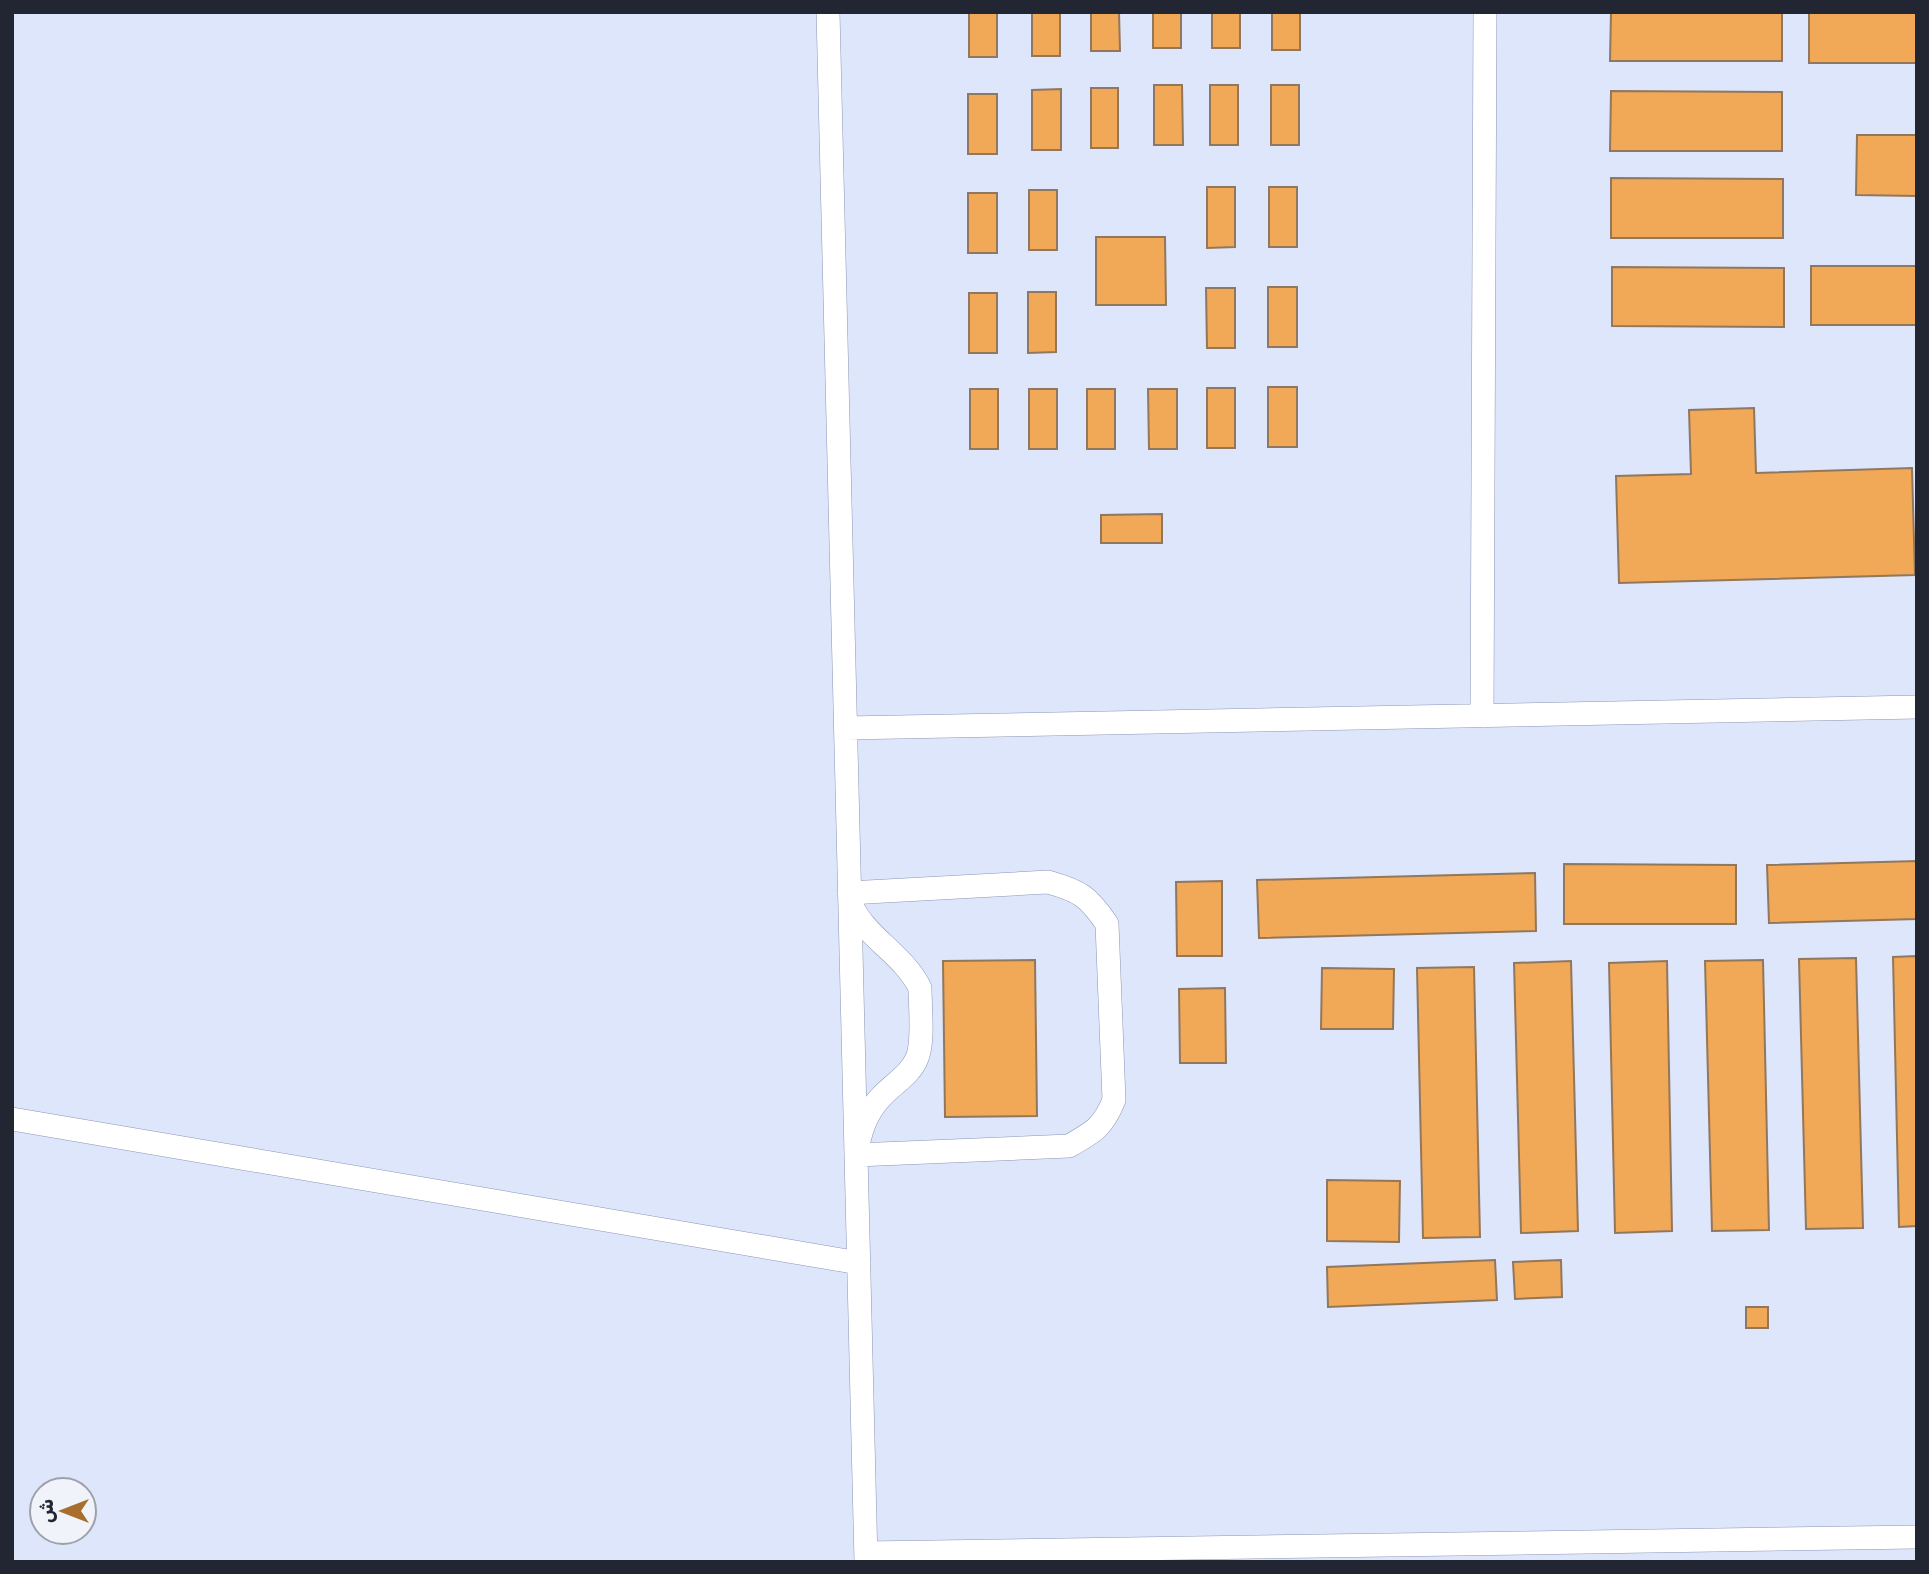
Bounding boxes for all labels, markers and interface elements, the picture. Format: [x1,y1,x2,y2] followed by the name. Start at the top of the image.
[28,1476,98,1546] north arrow
[35,1499,58,1523] text: ش

